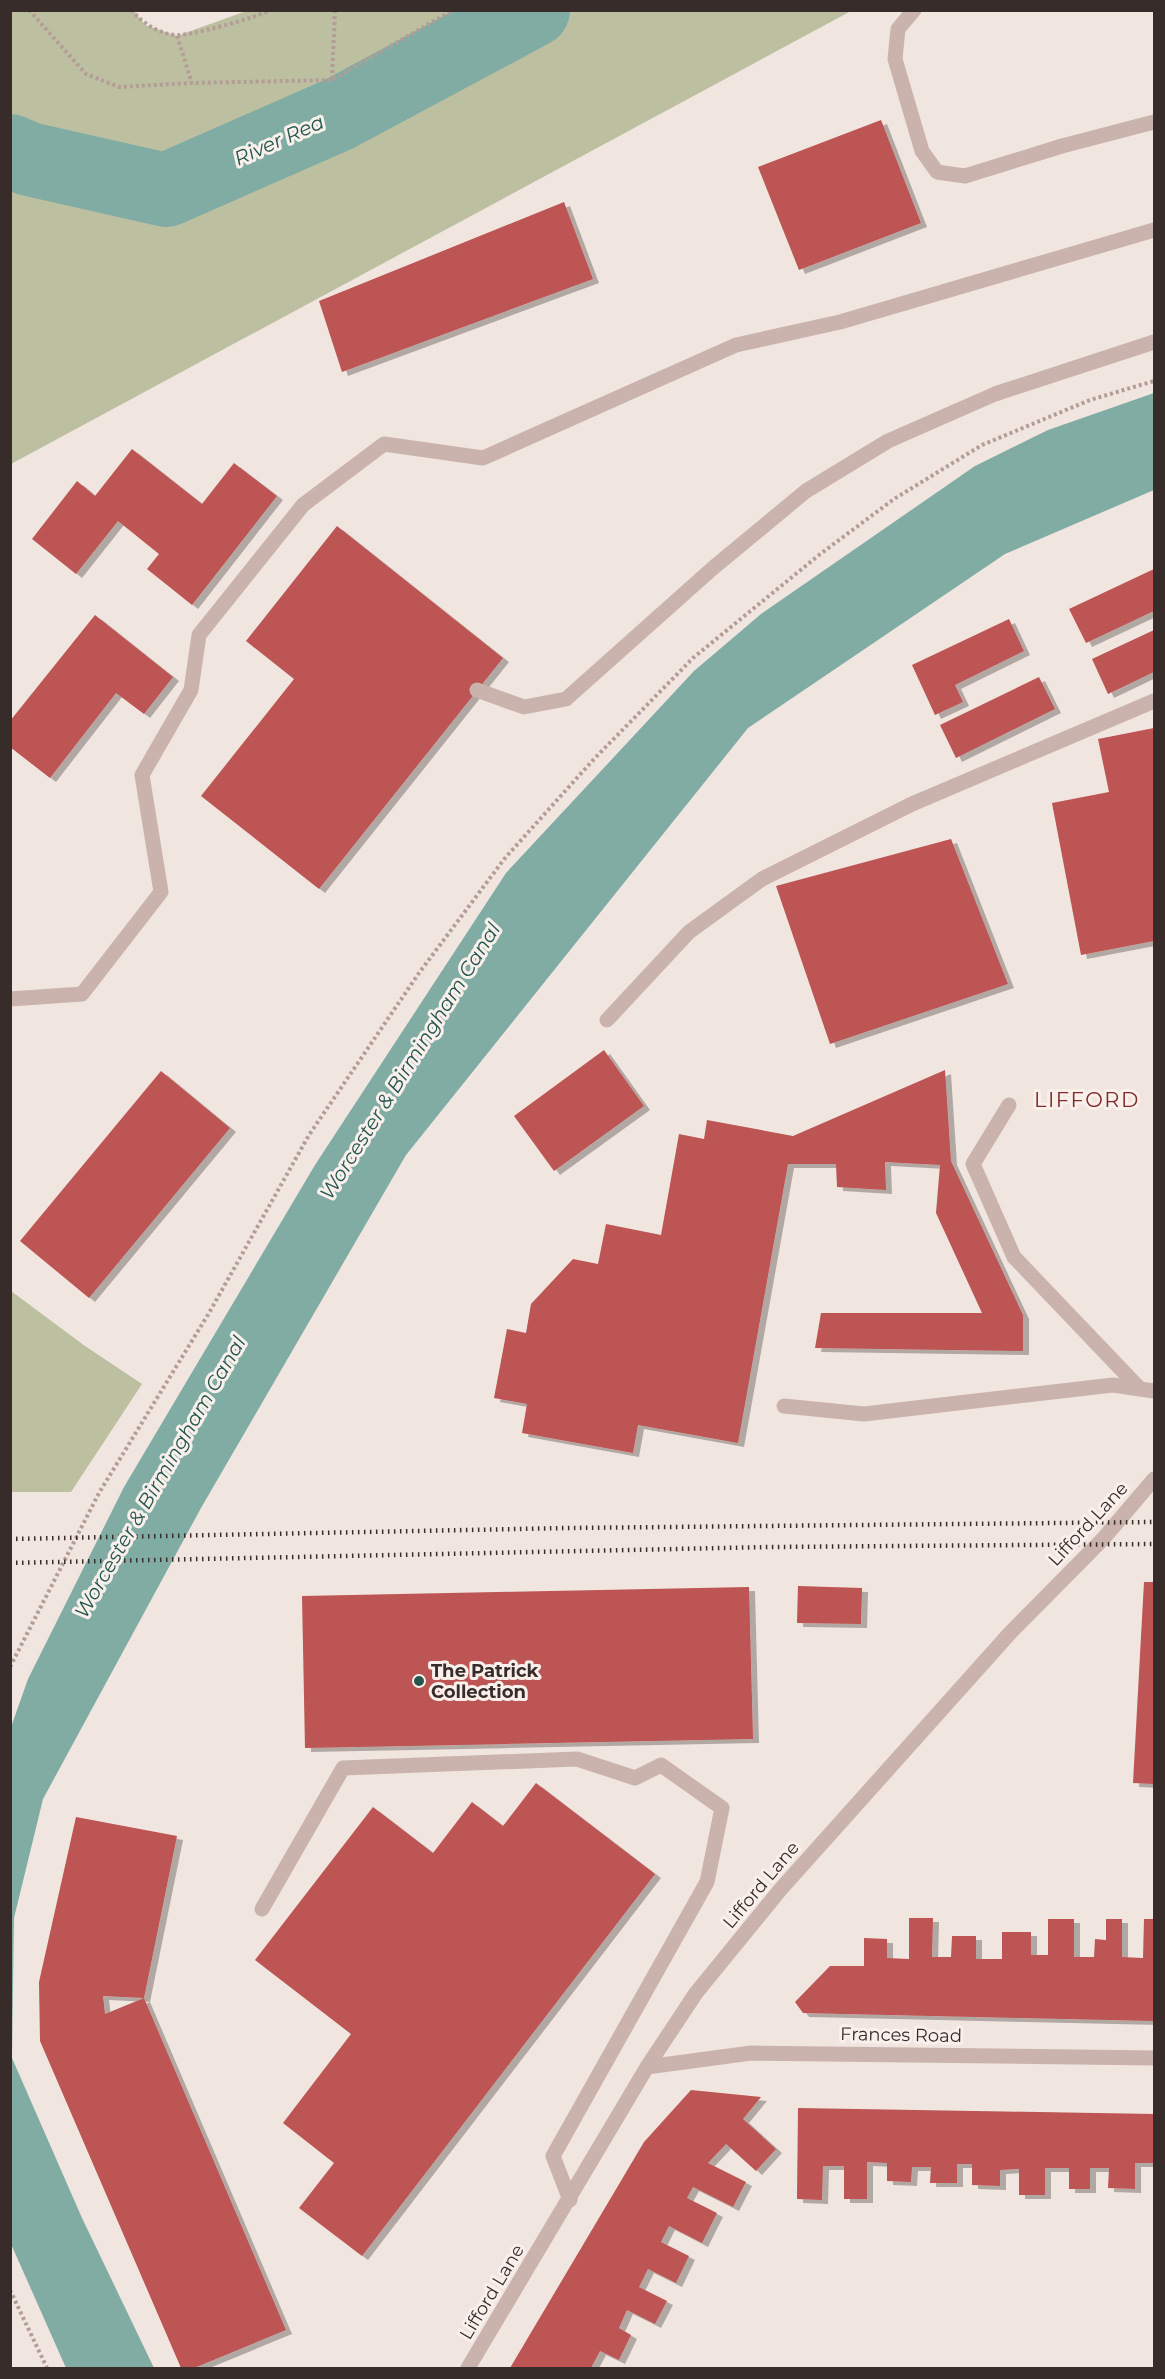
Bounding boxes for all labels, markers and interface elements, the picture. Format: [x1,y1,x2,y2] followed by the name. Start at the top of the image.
[230,110,328,170] water label: River Rea
[315,918,506,1204] water label: Worcester & Birmingham Canal
[1034,1087,1140,1112] district label: LIFFORD
[69,1331,251,1622] water label: Worcester & Birmingham Canal
[1043,1477,1133,1571] street label: Lifford Lane
[431,1660,539,1703] place label: The Patrick Collection
[412,1674,426,1688] marker: The Patrick Collection
[718,1837,804,1933] street label: Lifford Lane
[840,2023,962,2047] street label: Frances Road
[455,2240,529,2344] street label: Lifford Lane

